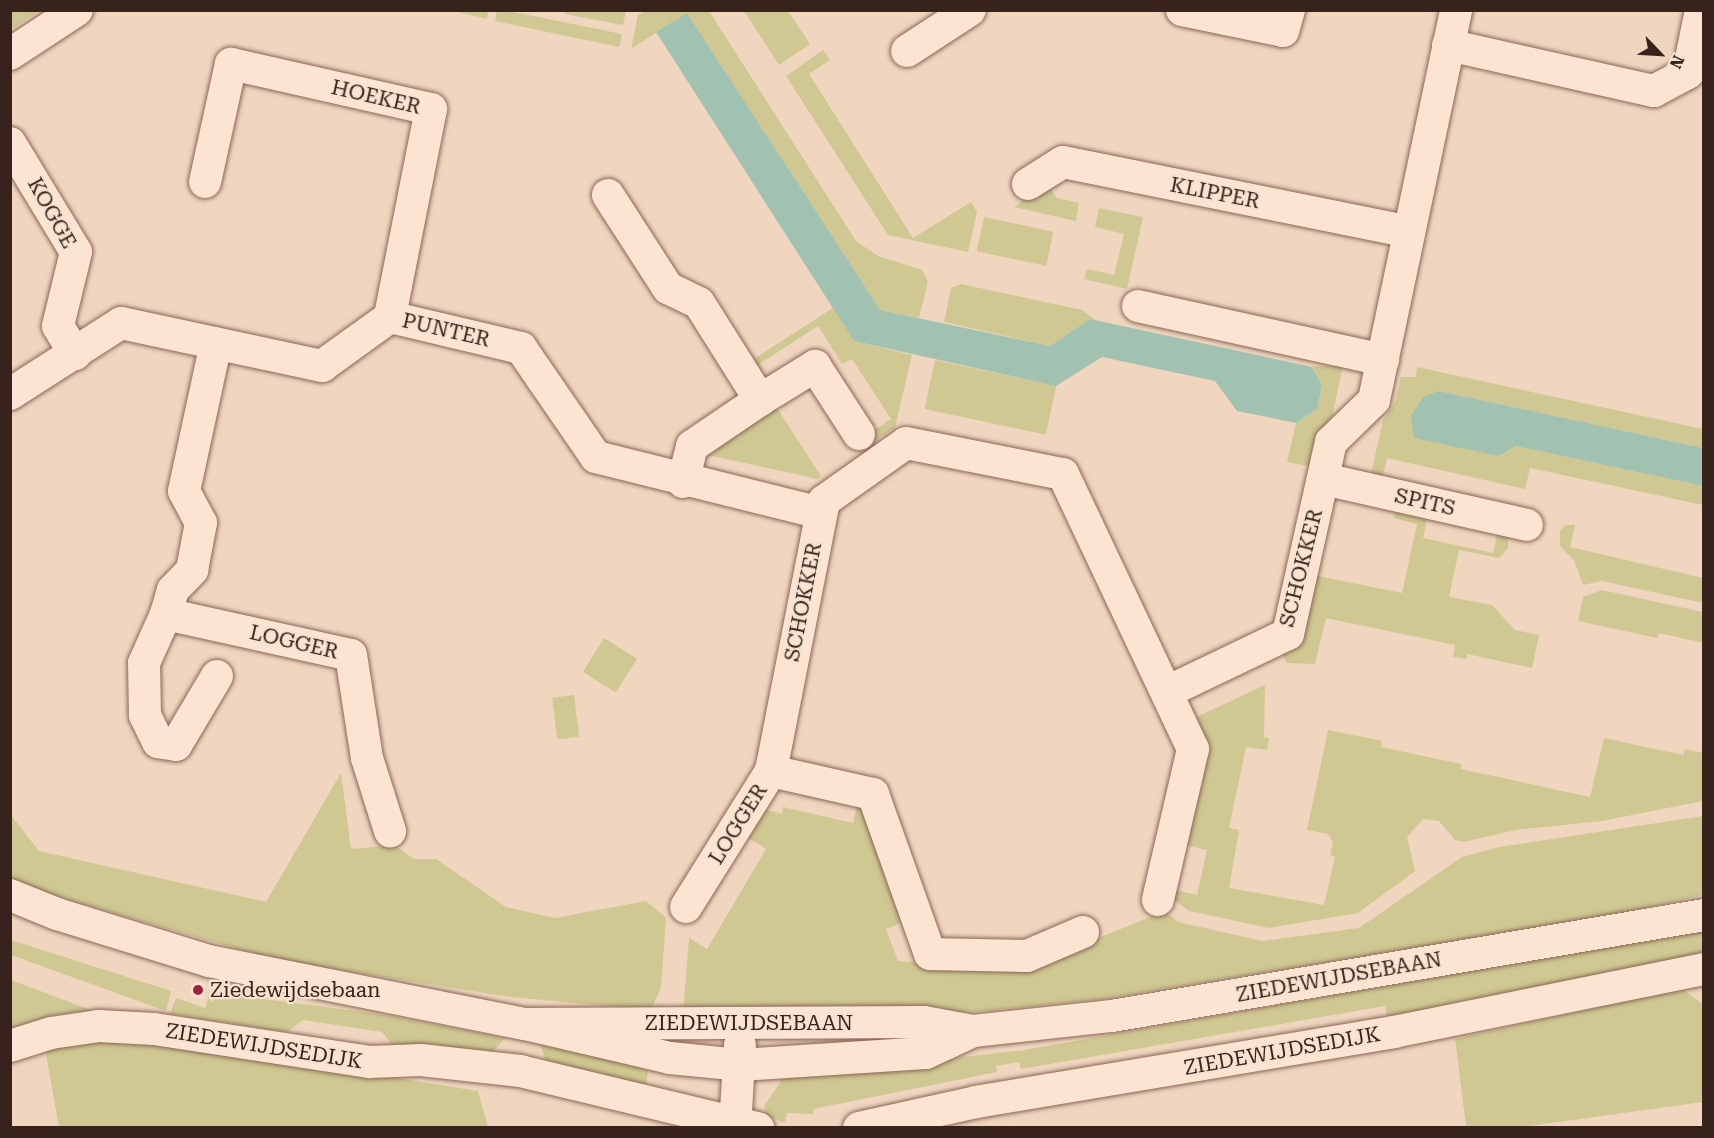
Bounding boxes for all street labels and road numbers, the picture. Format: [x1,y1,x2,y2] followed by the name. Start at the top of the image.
[329,74,423,120] street label: HOEKER
[1168,172,1262,214] street label: KLIPPER
[22,173,82,253] street label: KOGGE
[400,308,492,352] street label: PUNTER
[1392,483,1458,521] street label: SPITS
[1274,506,1328,630] street label: SCHOKKER
[779,540,827,664] street label: SCHOKKER
[247,620,341,664] street label: LOGGER
[703,779,773,869] street label: LOGGER
[1234,947,1444,1007] street label: ZIEDEWIJDSEBAAN
[645,1010,853,1036] street label: ZIEDEWIJDSEBAAN
[164,1018,364,1074] street label: ZIEDEWIJDSEDIJK
[1182,1021,1382,1081] street label: ZIEDEWIJDSEDIJK

